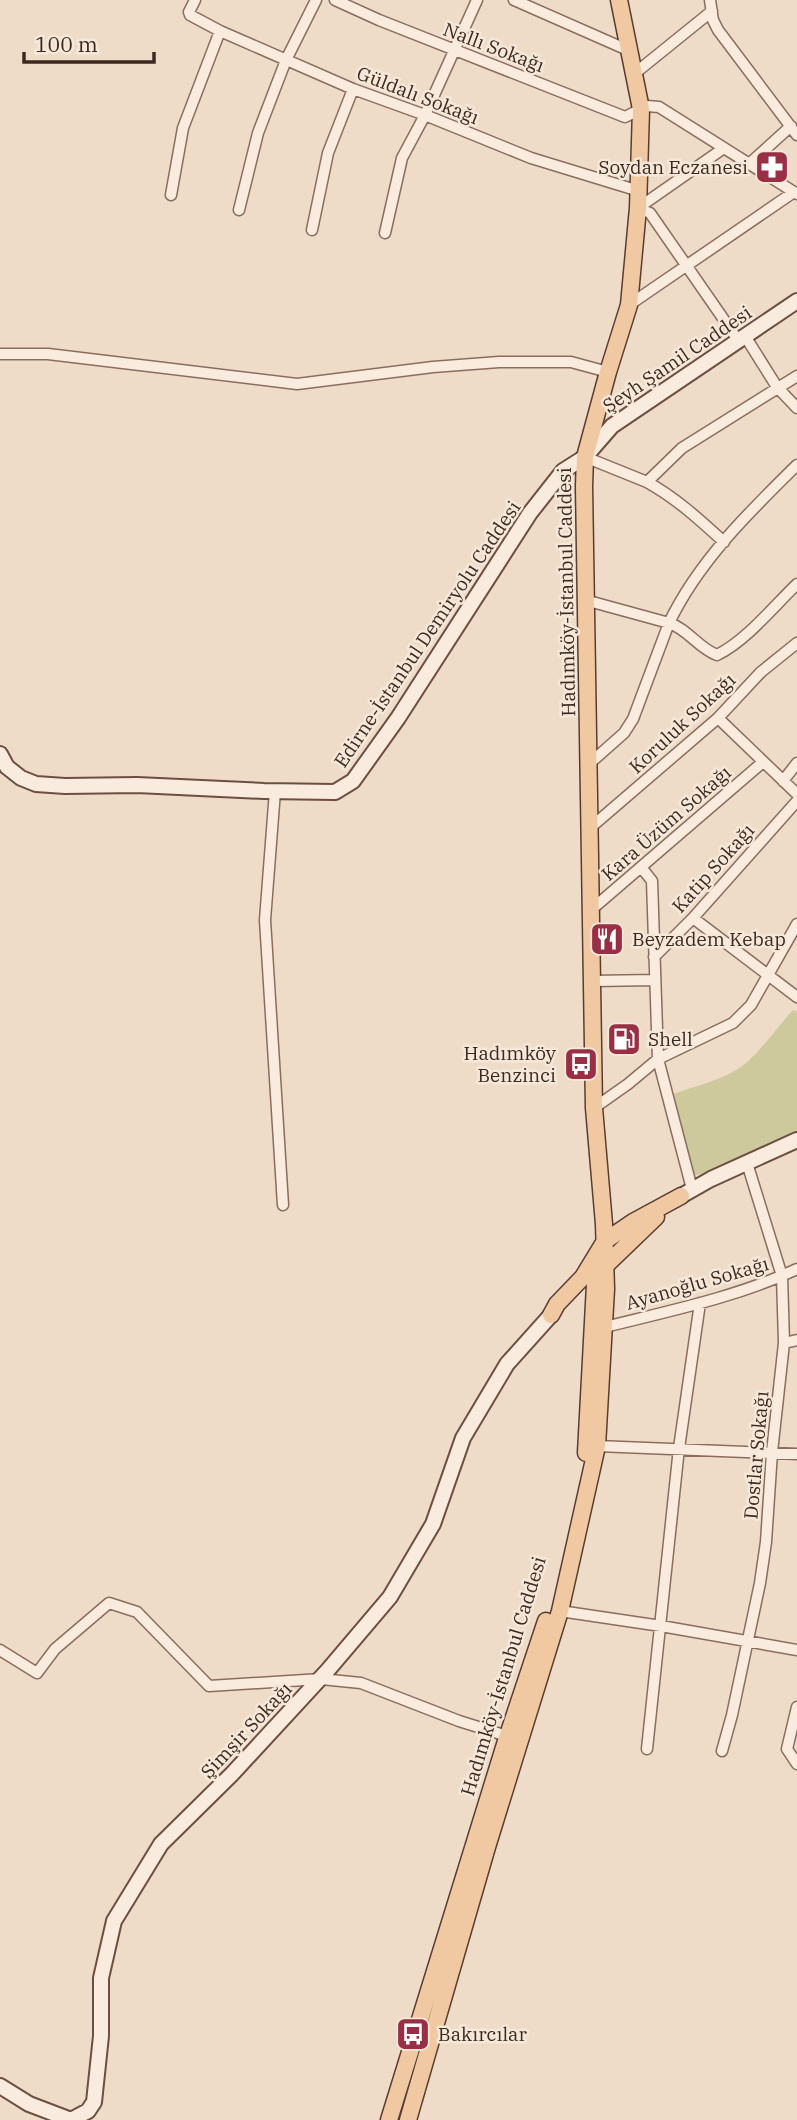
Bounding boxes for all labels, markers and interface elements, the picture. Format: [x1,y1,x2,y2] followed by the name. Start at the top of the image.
[440,17,548,77] street label: Nallı Sokağı
[24,21,154,65] scale bar
[35,30,98,58] text: 100 m
[354,61,482,129] street label: Güldalı Sokağı
[753,148,791,186] pharmacy icon: Soydan Eczanesi
[598,155,748,179] place label: Soydan Eczanesi
[598,300,756,418] street label: Şeyh Şamil Caddesi
[552,467,580,717] street label: Hadımköy-İstanbul Caddesi
[329,496,525,772] street label: Edirne-İstanbul Demiryolu Caddesi
[624,668,740,778] street label: Koruluk Sokağı
[596,760,736,886] street label: Kara Üzüm Sokağı
[667,818,759,918] street label: Katip Sokağı
[588,920,626,958] restaurant icon: Beyzadem Kebap
[632,927,786,951] place label: Beyzadem Kebap
[605,1020,643,1058] fuel station icon: Shell
[648,1027,693,1051] place label: Shell
[463,1041,557,1087] place label: Hadımköy Benzinci
[562,1045,600,1083] bus stop icon: Hadımköy Benzinci
[623,1251,771,1315] street label: Ayanoğlu Sokağı
[738,1390,774,1520] street label: Dostlar Sokağı
[455,1553,551,1799] street label: Hadımköy-İstanbul Caddesi
[195,1677,297,1783] street label: Şimşir Sokağı
[394,2015,432,2053] bus stop icon: Bakırcılar
[438,2022,527,2046] place label: Bakırcılar

